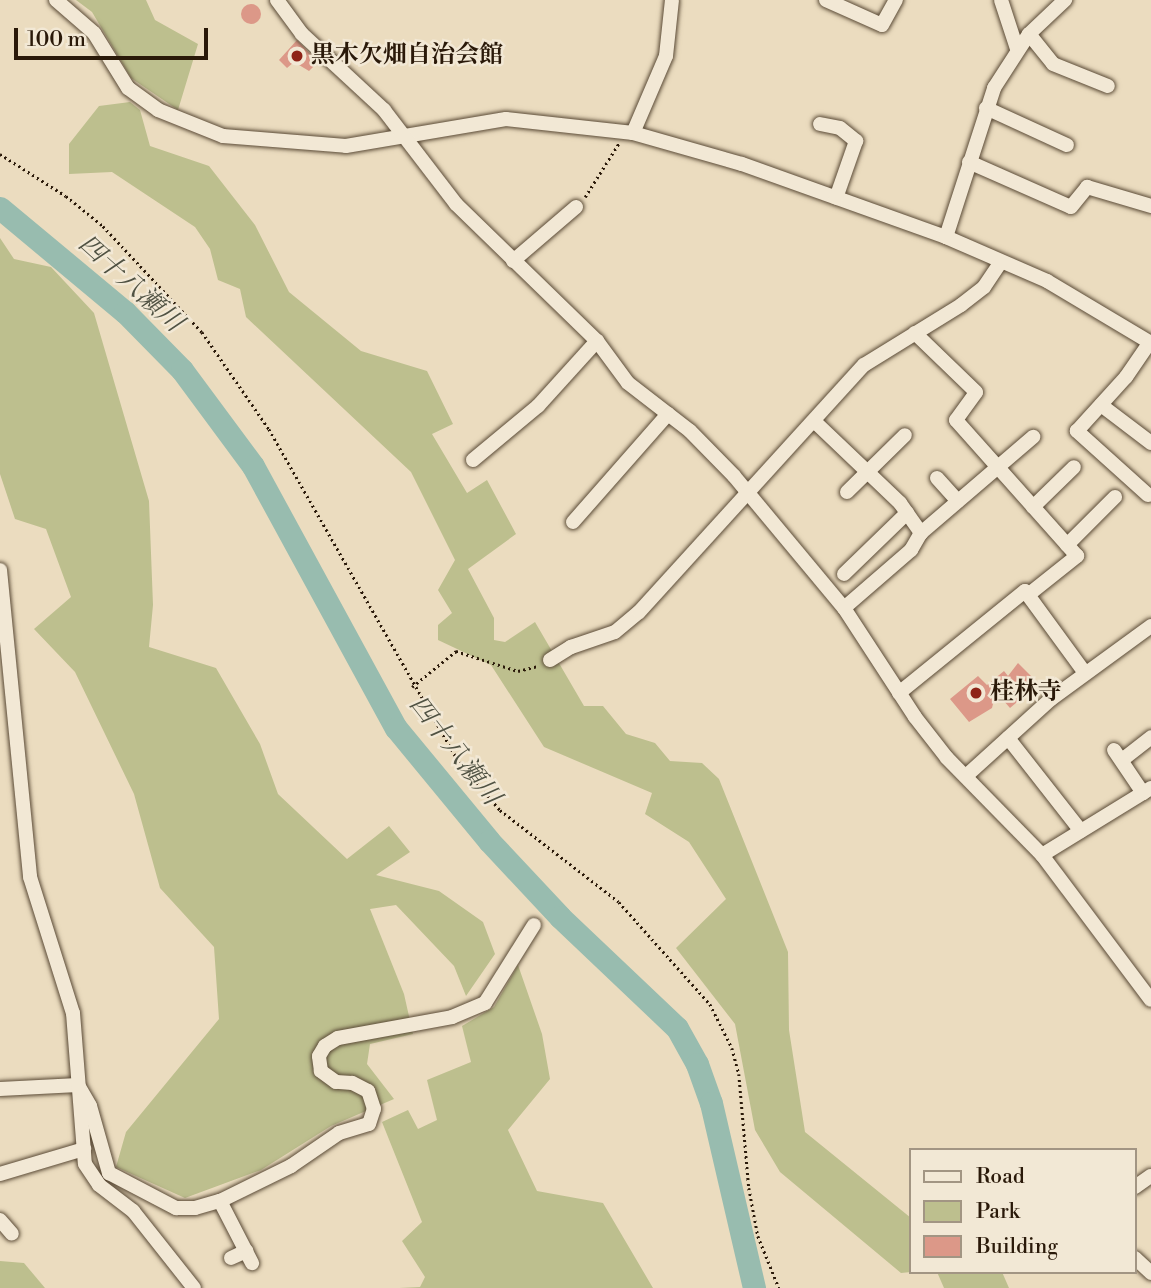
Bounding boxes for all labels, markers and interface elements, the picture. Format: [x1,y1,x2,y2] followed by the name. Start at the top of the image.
[18,14,212,58] scale bar
[27,27,86,53] text: 100 m
[311,42,503,70] place label: 黒木欠畑自治会館
[289,48,305,64] marker: 黒木欠畑自治会館
[71,229,189,339] water label: 四十八瀬川
[990,679,1062,707] place label: 桂林寺
[968,685,984,701] marker: 桂林寺
[402,690,506,812] water label: 四十八瀬川
[909,1148,1137,1274] legend
[976,1164,1025,1190] text: Road
[976,1199,1020,1225] text: Park
[976,1234,1058,1260] text: Building

